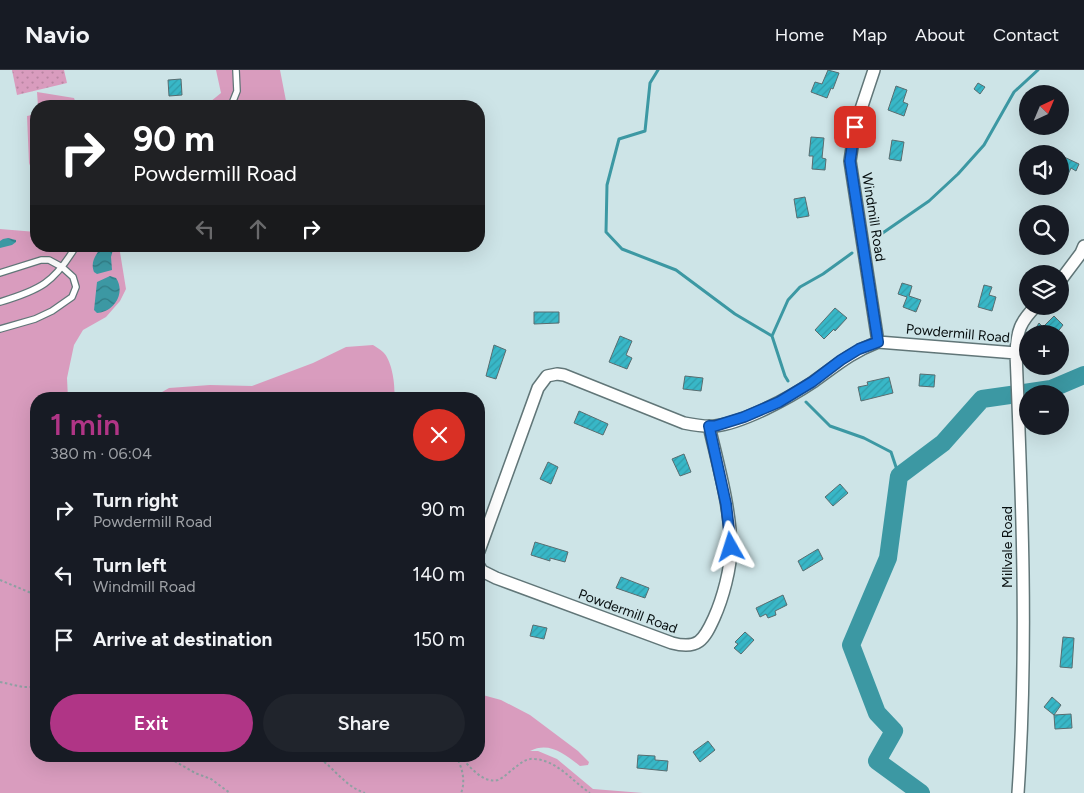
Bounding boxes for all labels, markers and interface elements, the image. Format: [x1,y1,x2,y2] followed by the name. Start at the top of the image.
[25,20,90,49] text: Navio
[775,24,824,46] text: Home
[852,24,887,46] text: Map
[915,24,965,46] text: About
[993,24,1059,46] text: Contact
[1019,85,1069,135] north arrow
[1019,85,1069,435] map controls
[834,106,876,148] pin
[841,113,869,141] icon: arrive
[133,118,215,160] text: 90 m
[50,120,115,185] icon: right
[1019,145,1069,195] button: sound
[133,160,297,187] text: Powdermill Road
[858,171,889,263] street label: Windmill Road
[1019,205,1069,255] button: search
[191,215,219,243] icon: left
[244,215,272,243] icon: ahead
[297,215,325,243] icon: right
[1019,265,1069,315] button: layers
[905,320,1011,347] street label: Powdermill Road
[1019,325,1069,375] button: +
[1019,385,1069,435] button: −
[50,406,120,443] text: 1 min
[413,409,465,461] button: close
[50,444,152,463] text: 380 m · 06:04
[93,489,179,512] text: Turn right
[50,496,78,524] icon: right
[421,498,465,521] text: 90 m
[999,506,1016,588] street label: Millvale Road
[93,512,212,531] text: Powdermill Road
[704,520,756,572] position arrow
[93,554,167,577] text: Turn left
[50,561,78,589] icon: left
[412,563,465,586] text: 140 m
[93,577,196,596] text: Windmill Road
[576,586,680,637] street label: Powdermill Road
[50,626,78,654] icon: arrive
[93,628,272,651] text: Arrive at destination
[413,628,465,651] text: 150 m
[50,694,253,752] button: Exit
[263,694,465,752] button: Share

